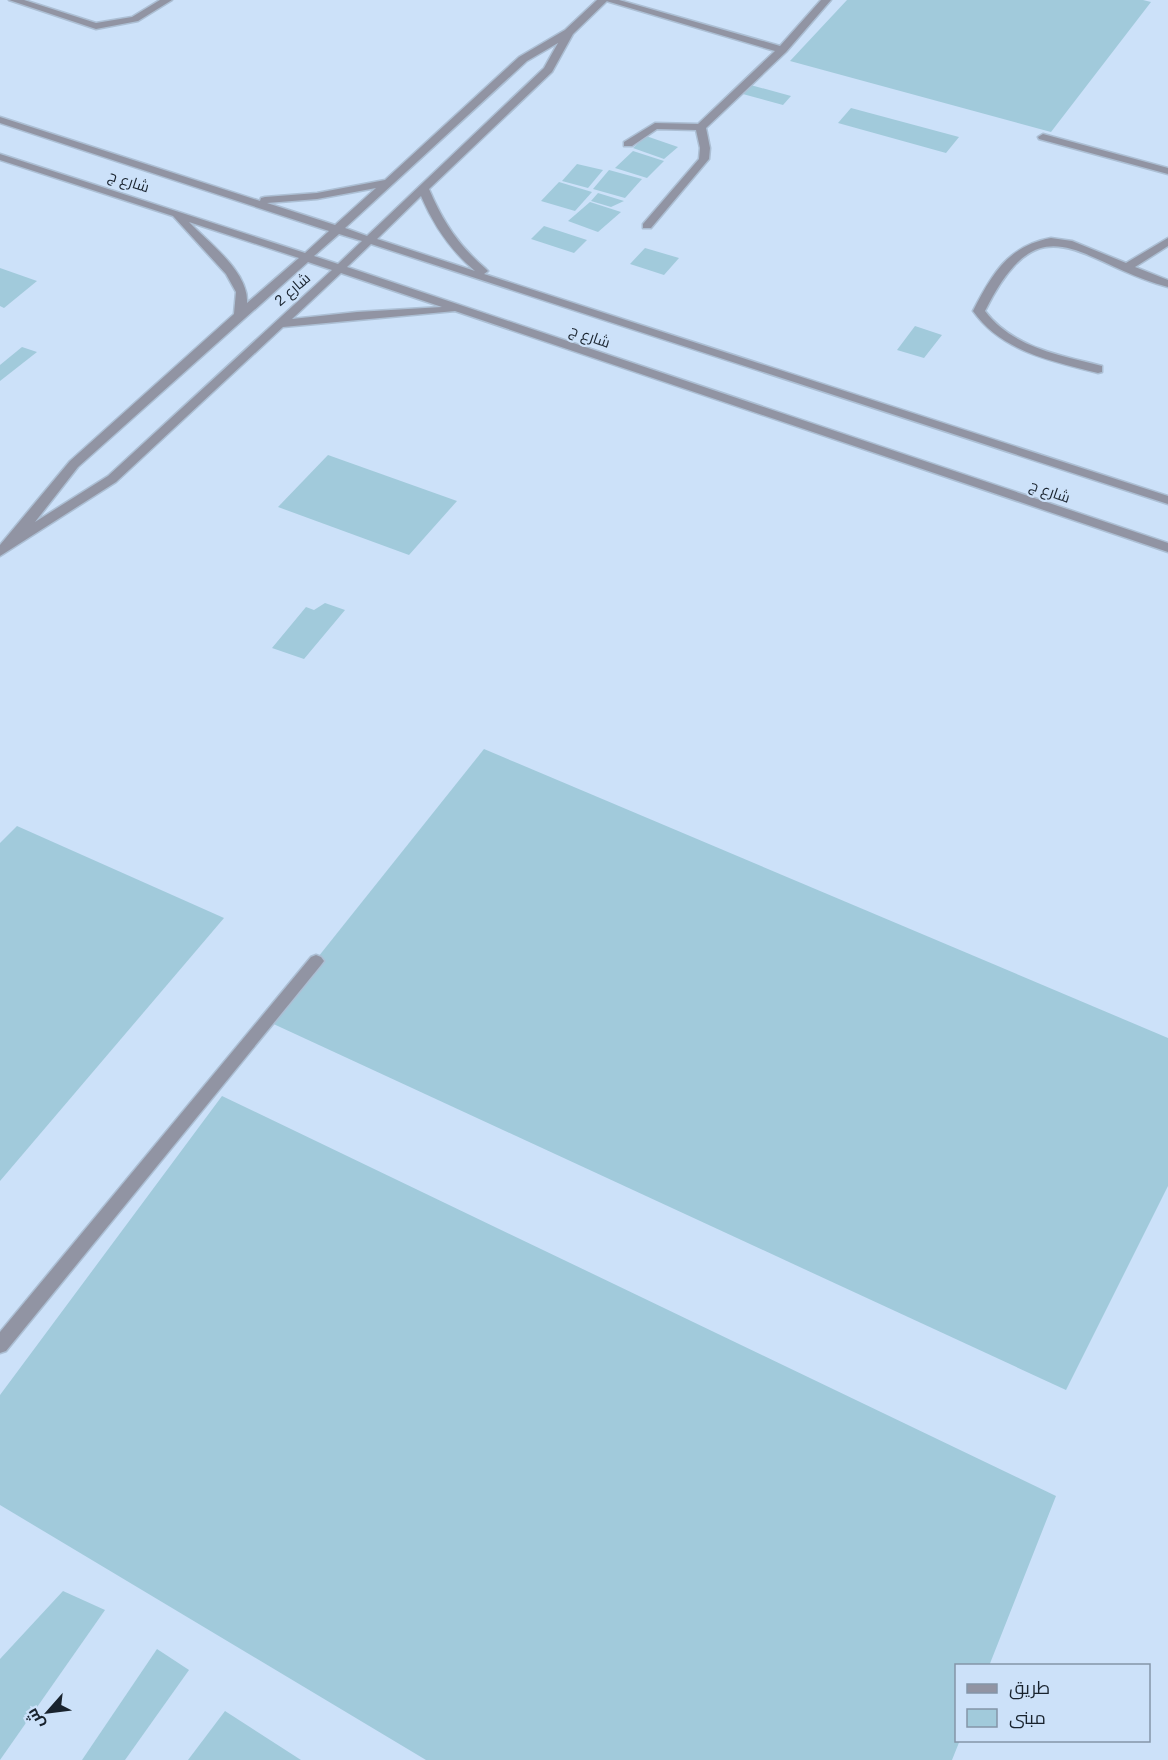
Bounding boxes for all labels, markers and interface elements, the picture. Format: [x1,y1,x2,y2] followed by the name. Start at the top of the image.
[106,166,152,198] street label: شارع ج
[271,269,315,311] street label: شارع 2
[566,321,613,354] street label: شارع ج
[1026,476,1073,509] street label: شارع ج
[955,1664,1150,1742] legend
[1009,1678,1050,1700] text: طريق
[18,1682,78,1742] north arrow
[23,1705,48,1732] text: ش
[1009,1708,1046,1729] text: مبنى

